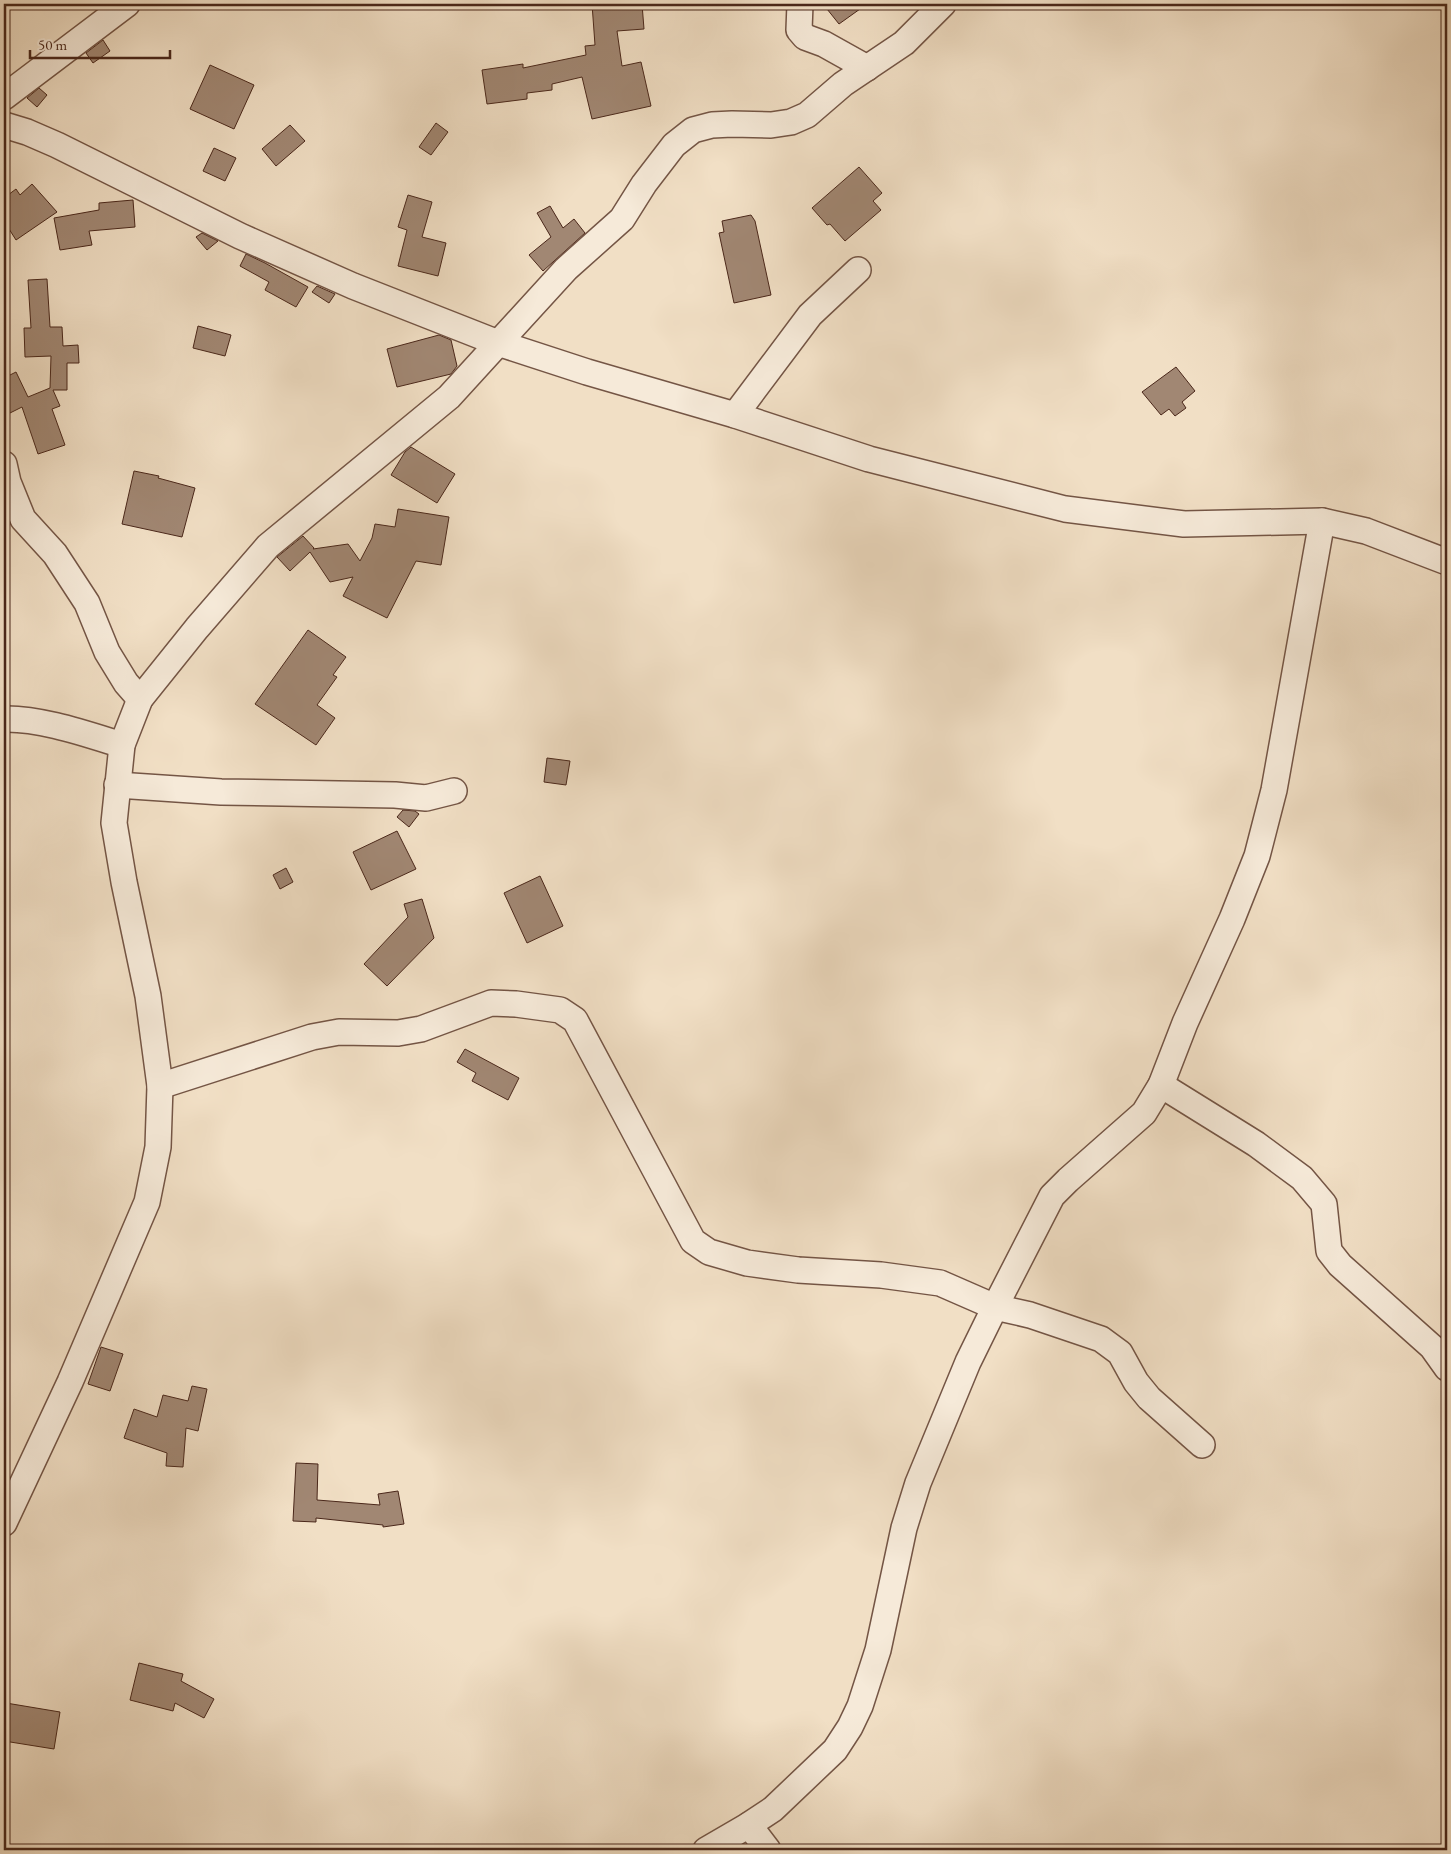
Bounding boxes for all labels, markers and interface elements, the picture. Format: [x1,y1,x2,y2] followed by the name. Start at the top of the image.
[30,28,170,60] scale bar
[38,35,67,54] text: 50 m

